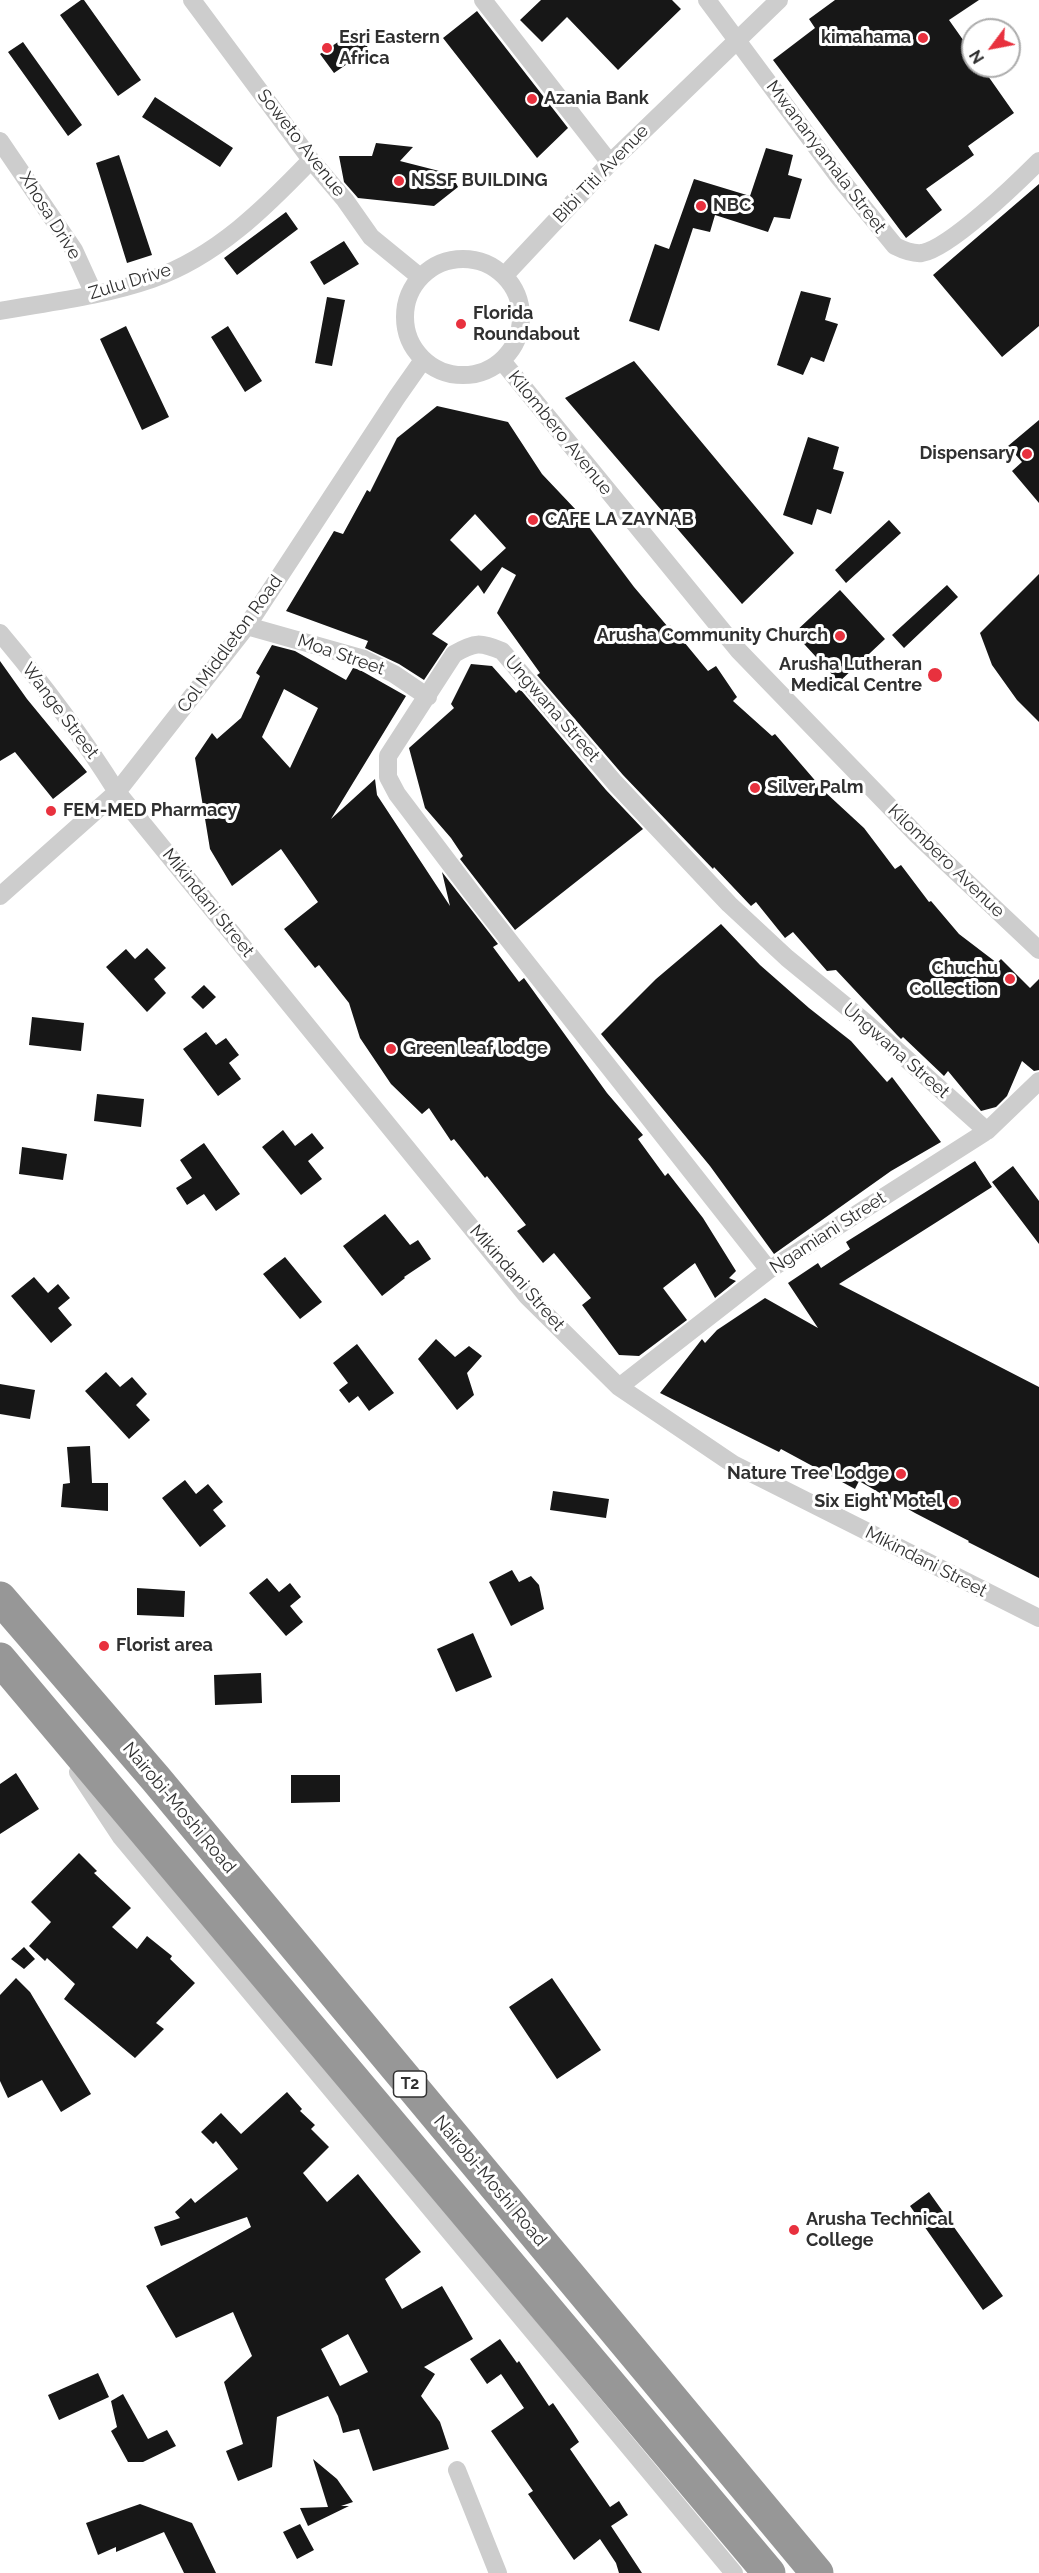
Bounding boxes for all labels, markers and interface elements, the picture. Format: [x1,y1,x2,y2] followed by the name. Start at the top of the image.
[961,18,1021,78] north arrow
[339,27,440,70] place label: Esri Eastern Africa
[821,27,911,49] place label: kimahama
[916,31,930,45] marker: kimahama
[320,41,334,55] marker: Esri Eastern Africa
[966,47,988,67] text: N
[762,76,890,238] street label: Mwananyamala Street
[252,85,350,201] street label: Soweto Avenue
[544,88,649,110] place label: Azania Bank
[525,92,539,106] marker: Azania Bank
[549,120,653,228] street label: Bibi Titi Avenue
[15,168,85,264] street label: Xhosa Drive
[411,170,548,192] place label: NSSF BUILDING
[392,174,406,188] marker: NSSF BUILDING
[713,195,751,217] place label: NBC
[694,199,708,213] marker: NBC
[86,259,174,305] street label: Zulu Drive
[473,303,580,346] place label: Florida Roundabout
[454,317,468,331] marker: Florida Roundabout
[503,366,617,500] street label: Kilombero Avenue
[920,443,1015,465] place label: Dispensary
[1020,447,1034,461] marker: Dispensary
[545,509,694,531] place label: CAFE LA ZAYNAB
[526,513,540,527] marker: CAFE LA ZAYNAB
[173,571,287,717] street label: Col Middleton Road
[597,625,828,647] place label: Arusha Community Church
[833,629,847,643] marker: Arusha Community Church
[295,630,387,680] street label: Moa Street
[500,651,604,767] street label: Ungwana Street
[779,654,922,696] place label: Arusha Lutheran Medical Centre
[17,659,103,763] street label: Wange Street
[926,666,944,684] marker: Arusha Lutheran Medical Centre
[767,777,863,799] place label: Silver Palm
[748,781,762,795] marker: Silver Palm
[63,800,237,822] place label: FEM-MED Pharmacy
[883,800,1009,922] street label: Kilombero Avenue
[44,804,58,818] marker: FEM-MED Pharmacy
[158,844,258,962] street label: Mikindani Street
[909,958,998,1000] place label: Chuchu Collection
[1003,972,1017,986] marker: Chuchu Collection
[838,999,954,1103] street label: Ungwana Street
[403,1038,548,1060] place label: Green leaf lodge
[384,1042,398,1056] marker: Green leaf lodge
[766,1187,890,1279] street label: Ngamiani Street
[465,1221,569,1335] street label: Mikindani Street
[727,1463,889,1485] place label: Nature Tree Lodge
[894,1467,908,1481] marker: Nature Tree Lodge
[814,1491,942,1513] place label: Six Eight Motel
[947,1495,961,1509] marker: Six Eight Motel
[862,1522,990,1602] street label: Mikindani Street
[116,1635,213,1657] place label: Florist area
[97,1639,111,1653] marker: Florist area
[118,1738,240,1878] street label: Nairobi-Moshi Road
[394,2071,426,2097] road number: T2
[429,2111,551,2251] street label: Nairobi-Moshi Road
[806,2209,953,2252] place label: Arusha Technical College
[787,2223,801,2237] marker: Arusha Technical College

